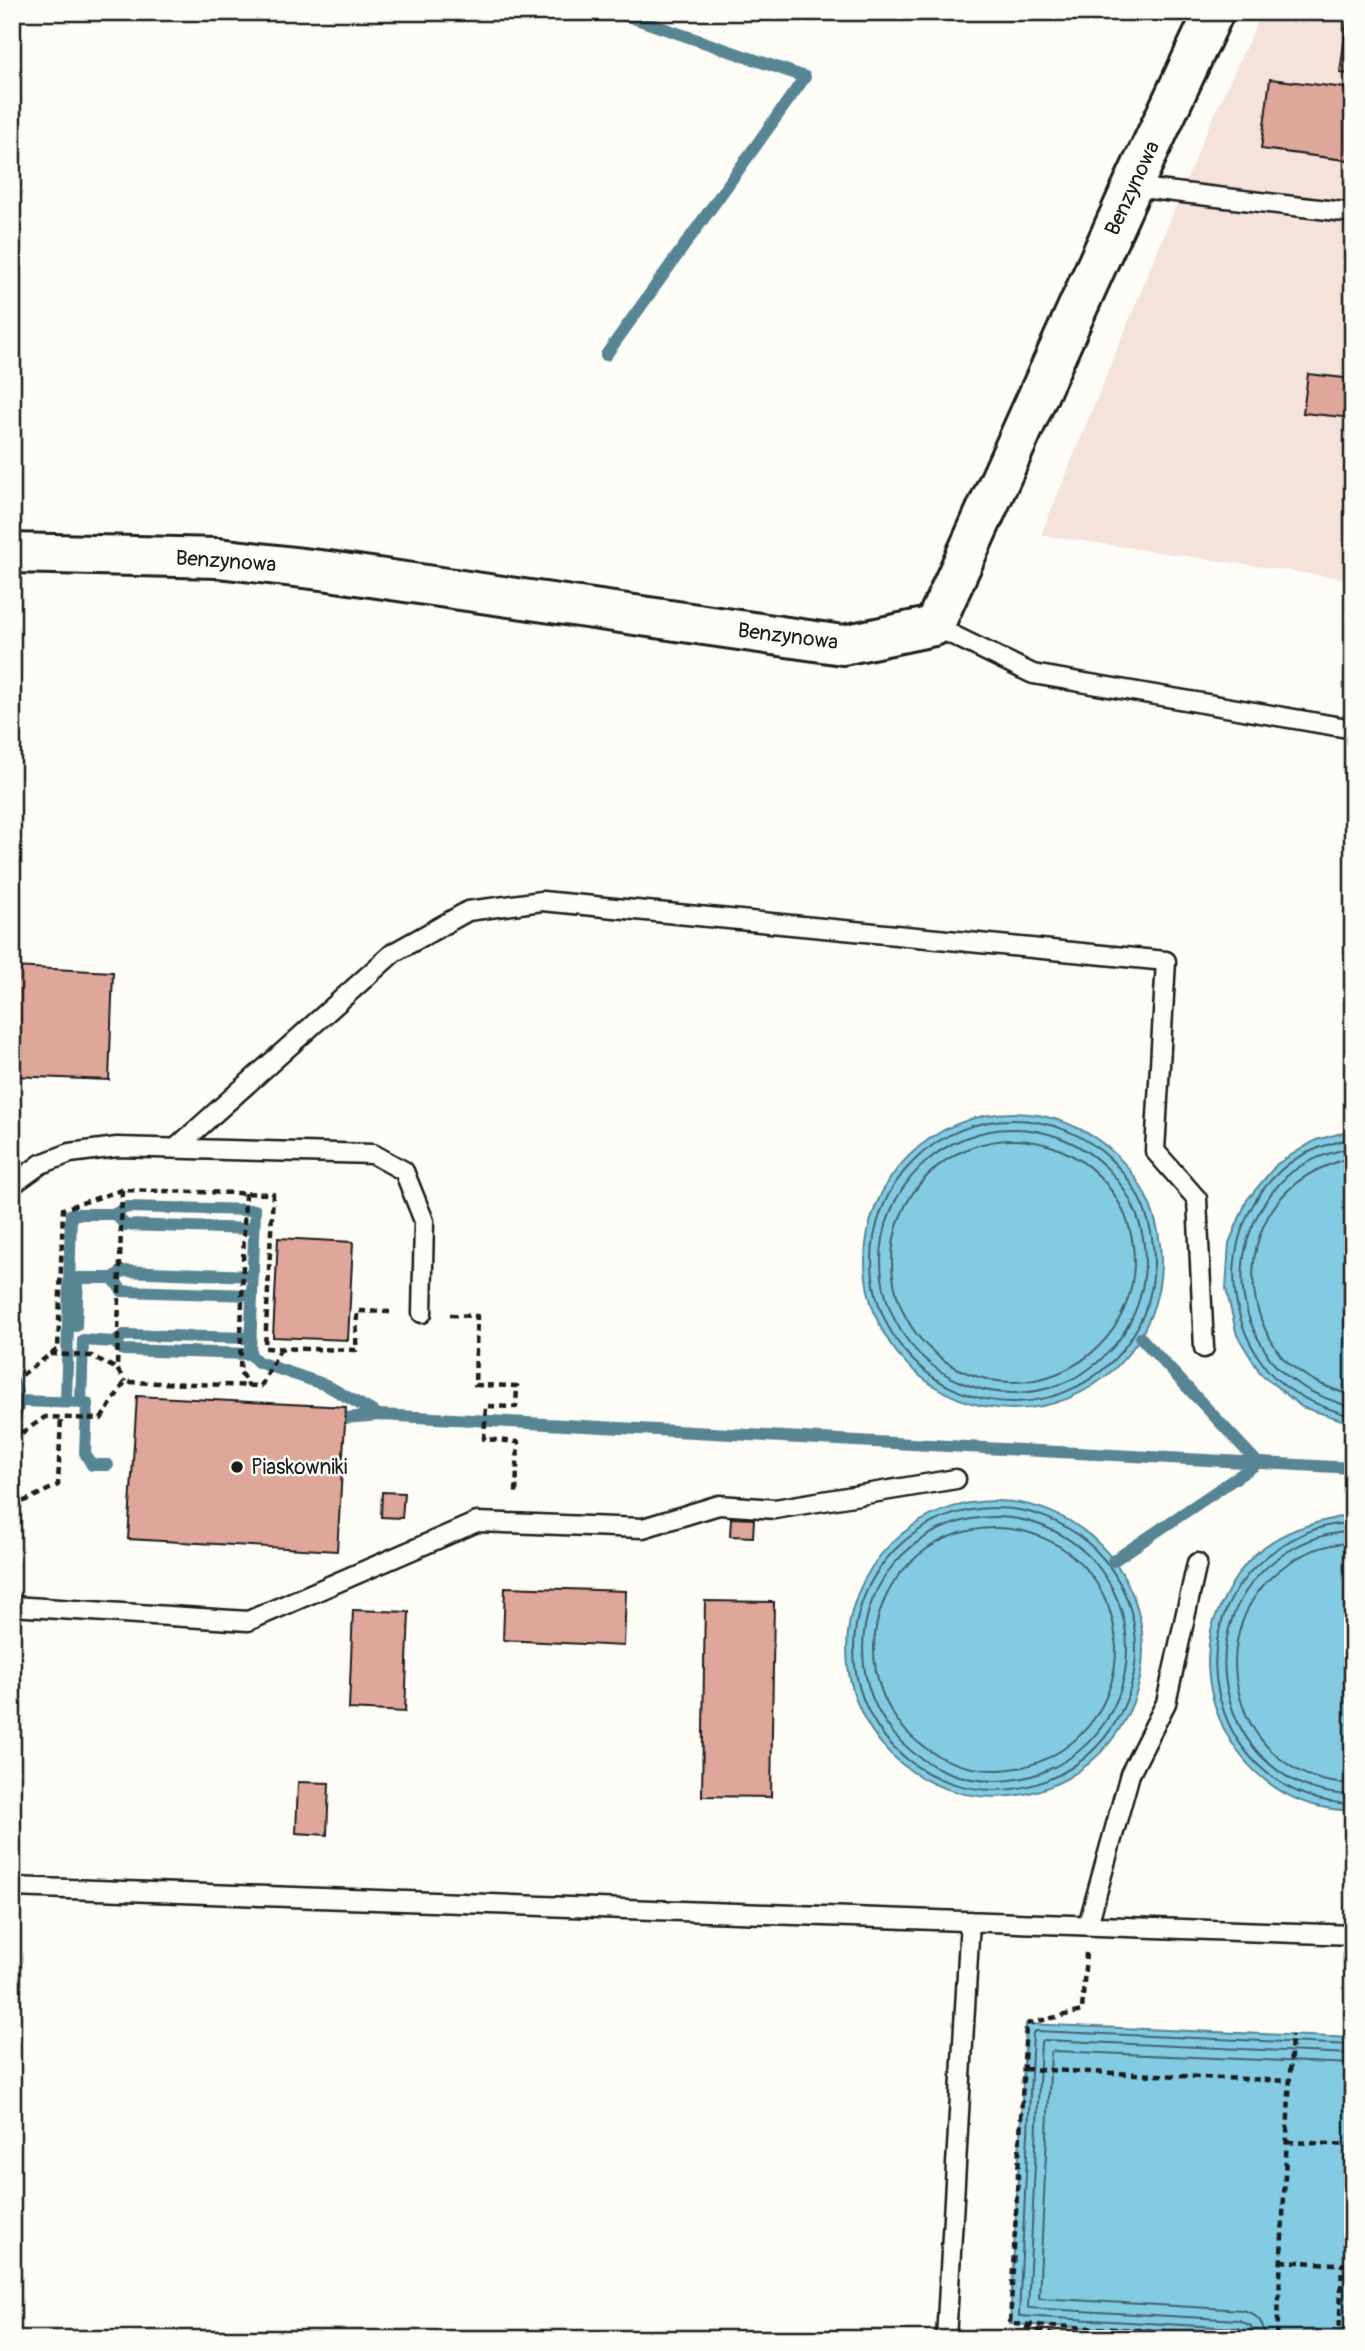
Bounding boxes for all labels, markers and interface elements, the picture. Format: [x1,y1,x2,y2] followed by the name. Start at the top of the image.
[1099,137,1166,240] street label: Benzynowa
[175,545,277,578] street label: Benzynowa
[736,617,840,656] street label: Benzynowa
[251,1454,348,1481] place label: Piaskowniki
[229,1459,245,1475] marker: Piaskowniki

